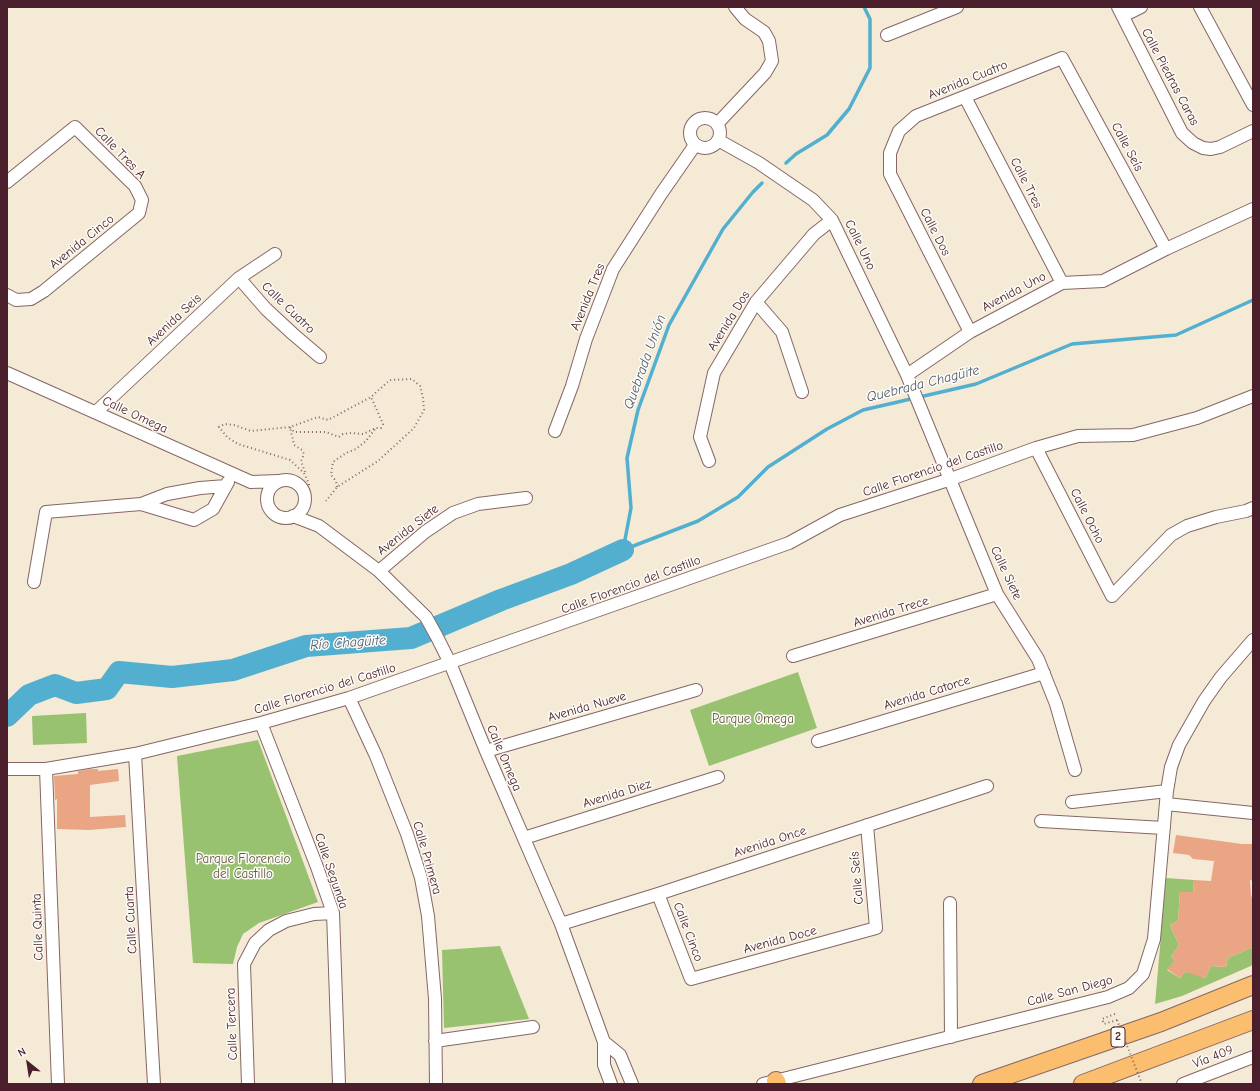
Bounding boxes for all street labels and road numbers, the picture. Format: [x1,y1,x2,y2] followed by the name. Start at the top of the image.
[1138,26,1202,128] street label: Calle Piedras Caras
[926,57,1010,103] street label: Avenida Cuatro
[1108,120,1146,174] street label: Calle Seís
[91,124,149,182] street label: Calle Tres A
[1007,155,1045,211] street label: Calle Tres
[916,205,954,259] street label: Calle Dos
[47,211,117,273] street label: Avenida Cinco
[841,217,879,273] street label: Calle Uno
[567,261,609,333] street label: Avenida Tres
[979,269,1049,315] street label: Avenida Uno
[258,279,318,337] street label: Calle Cuatro
[704,288,754,354] street label: Avenida Dos
[143,291,205,349] street label: Avenida Seis
[100,393,170,437] street label: Calle Omega
[861,438,1005,500] street label: Calle Florencio del Castillo
[1066,486,1108,546] street label: Calle Ocho
[374,501,442,559] street label: Avenida Siete
[987,544,1025,602] street label: Calle Siete
[559,552,703,618] street label: Calle Florencio del Castillo
[851,593,931,631] street label: Avenida Trece
[252,660,398,718] street label: Calle Florencio del Castillo
[882,672,972,714] street label: Avenida Catorce
[546,688,628,726] street label: Avenida Nueve
[483,723,525,793] street label: Calle Omega
[581,776,653,812] street label: Avenida Diez
[409,820,445,896] street label: Calle Primera
[732,823,808,861] street label: Avenida Once
[311,831,351,911] street label: Calle Segunda
[847,851,867,905] street label: Calle Seís
[121,886,141,954] street label: Calle Cuarta
[29,893,47,961] street label: Calle Quinta
[670,900,706,964] street label: Calle Cinco
[742,923,818,957] street label: Avenida Doce
[1025,972,1115,1010] street label: Calle San Diego
[223,987,241,1061] street label: Calle Tercera
[1111,1027,1125,1047] road number: 2
[1191,1042,1235,1072] street label: Vía 409

